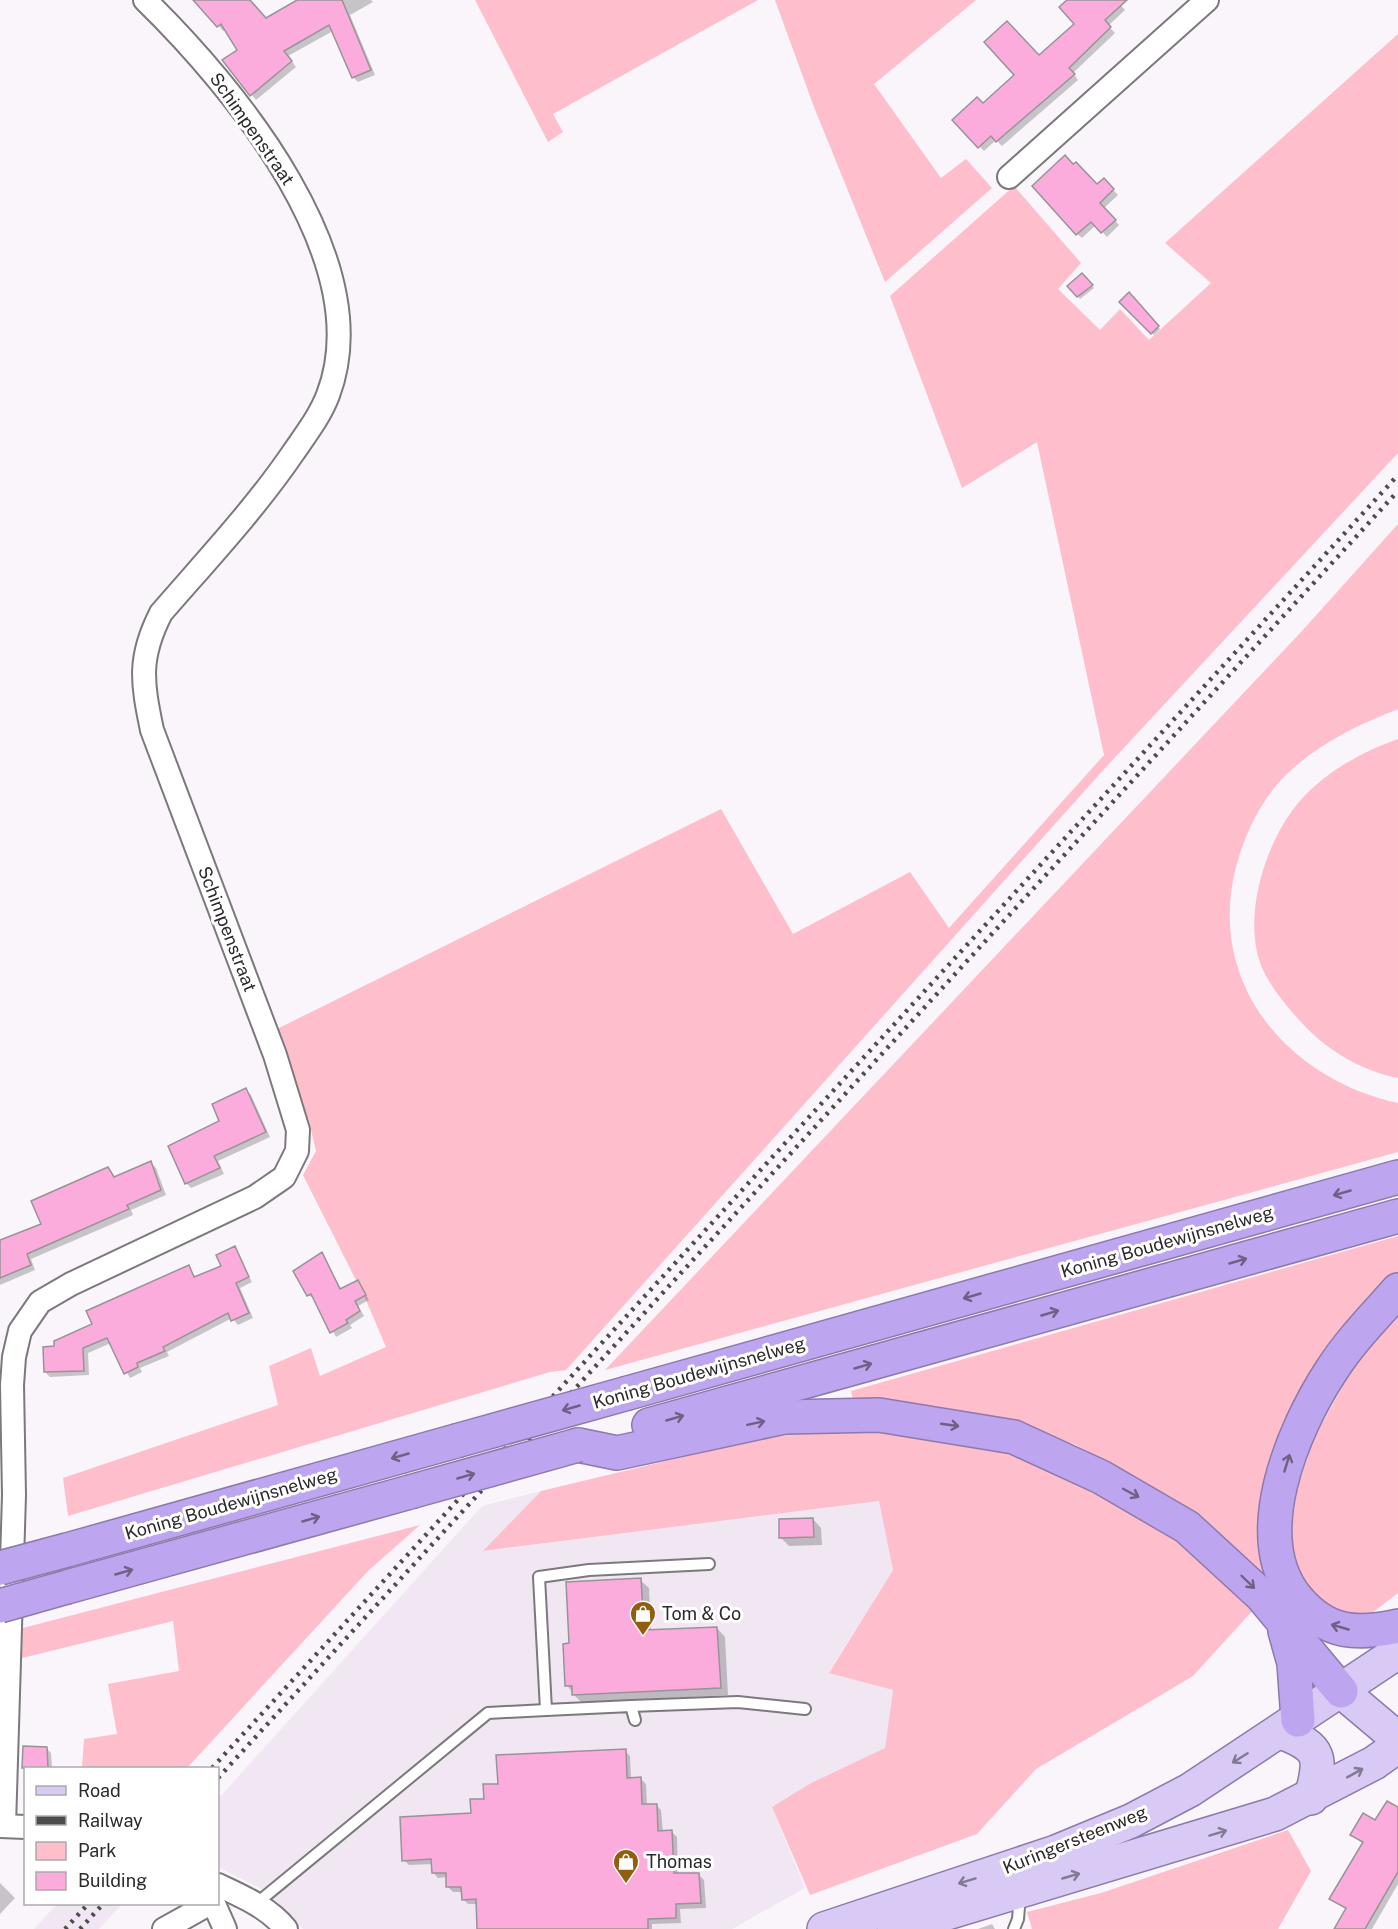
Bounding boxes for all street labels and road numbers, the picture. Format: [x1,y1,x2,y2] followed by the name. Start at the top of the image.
[206,68,299,189] street label: Schimpenstraat
[194,863,261,994] street label: Schimpenstraat
[1058,1201,1276,1282] street label: Koning Boudewijnsnelweg
[590,1332,808,1413] street label: Koning Boudewijnsnelweg
[122,1463,340,1544] street label: Koning Boudewijnsnelweg
[1000,1801,1150,1878] street label: Kuringersteenweg

